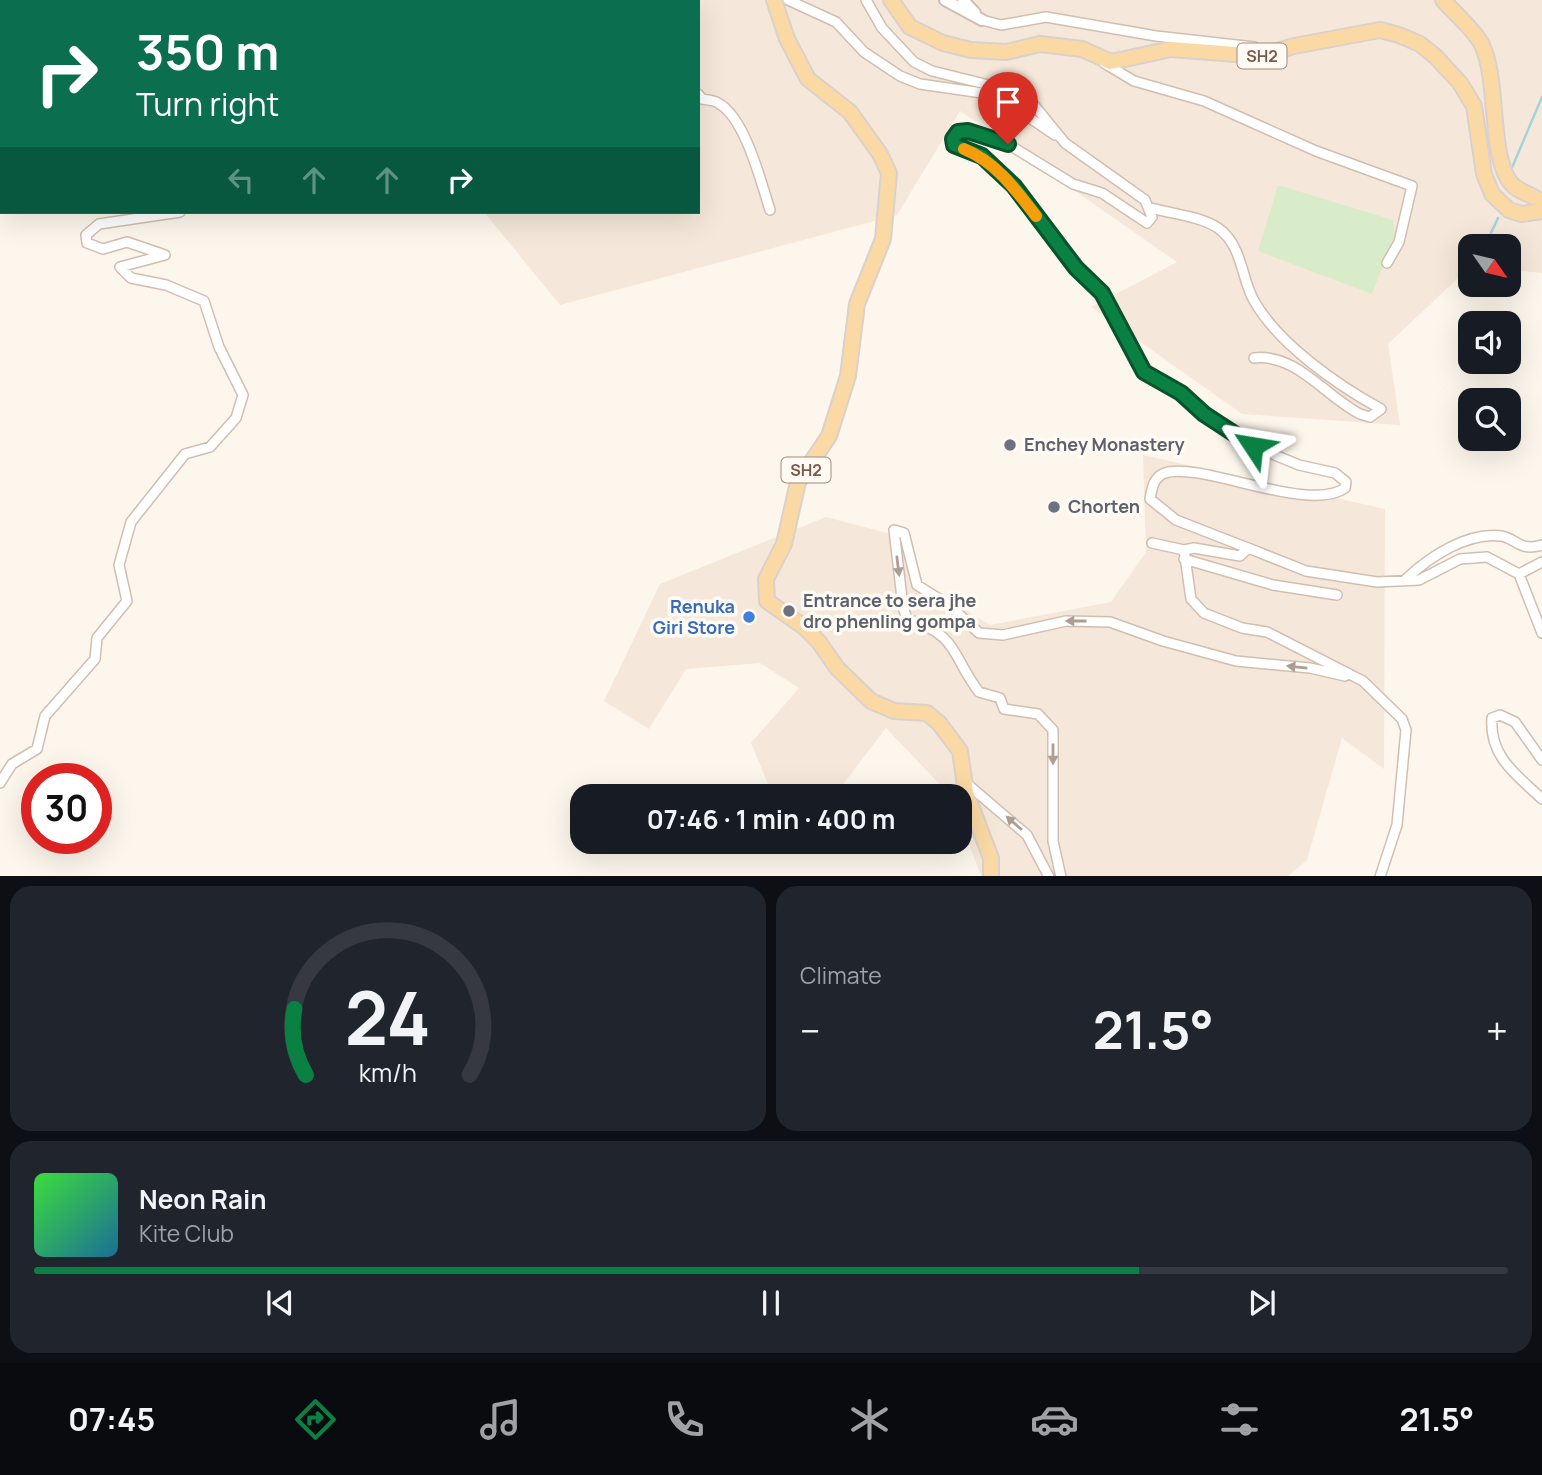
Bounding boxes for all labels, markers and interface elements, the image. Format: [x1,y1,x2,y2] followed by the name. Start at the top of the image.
[136,18,279,85] text: 350 m
[21,28,112,119] icon: right
[1238,44,1286,68] road number: SH2
[978,72,1038,144] pin
[136,82,279,126] text: Turn right
[989,83,1027,121] icon: arrive
[222,161,260,199] icon: left
[295,161,333,199] icon: ahead
[368,161,406,199] icon: ahead
[441,161,479,199] icon: right
[1458,234,1521,298] north arrow
[1458,234,1521,451] map controls
[1458,311,1521,374] button: sound
[1458,388,1521,451] button: search
[1216,409,1290,483] position arrow
[1024,432,1185,456] place label: Enchey Monastery
[1002,437,1018,453] marker: Enchey Monastery
[782,457,830,482] road number: SH2
[1068,494,1140,518] place label: Chorten
[1046,499,1062,515] marker: Chorten
[893,555,904,577] one-way arrow
[803,588,977,633] place label: Entrance to sera jhe dro phenling gompa
[653,594,735,639] place label: Renuka Giri Store
[781,603,797,619] marker: Entrance to sera jhe dro phenling gompa
[741,609,757,625] marker: Renuka Giri Store
[1064,616,1086,627] one-way arrow
[1285,661,1307,672] one-way arrow
[1047,743,1059,765] one-way arrow
[21,763,112,854] speed limit sign: 30
[647,801,895,837] text: 07:46 · 1 min · 400 m
[1006,816,1024,831] one-way arrow
[800,959,882,991] text: Climate
[345,967,431,1067] text: 24
[1093,994,1214,1065] text: 21.5°
[800,1004,821,1056] text: −
[1486,1004,1508,1056] text: +
[359,1054,417,1089] text: km/h
[139,1181,267,1217] text: Neon Rain
[139,1217,234,1249] text: Kite Club
[261,1284,299,1322] icon: previous
[752,1284,790,1322] icon: pause
[1243,1284,1281,1322] icon: next
[291,1395,340,1444] icon: directions
[476,1395,525,1444] icon: music
[660,1395,709,1444] icon: phone
[845,1395,894,1444] icon: climate
[1030,1395,1079,1444] icon: car
[1215,1395,1264,1444] icon: filters
[68,1397,155,1441] text: 07:45
[1399,1397,1474,1441] text: 21.5°

